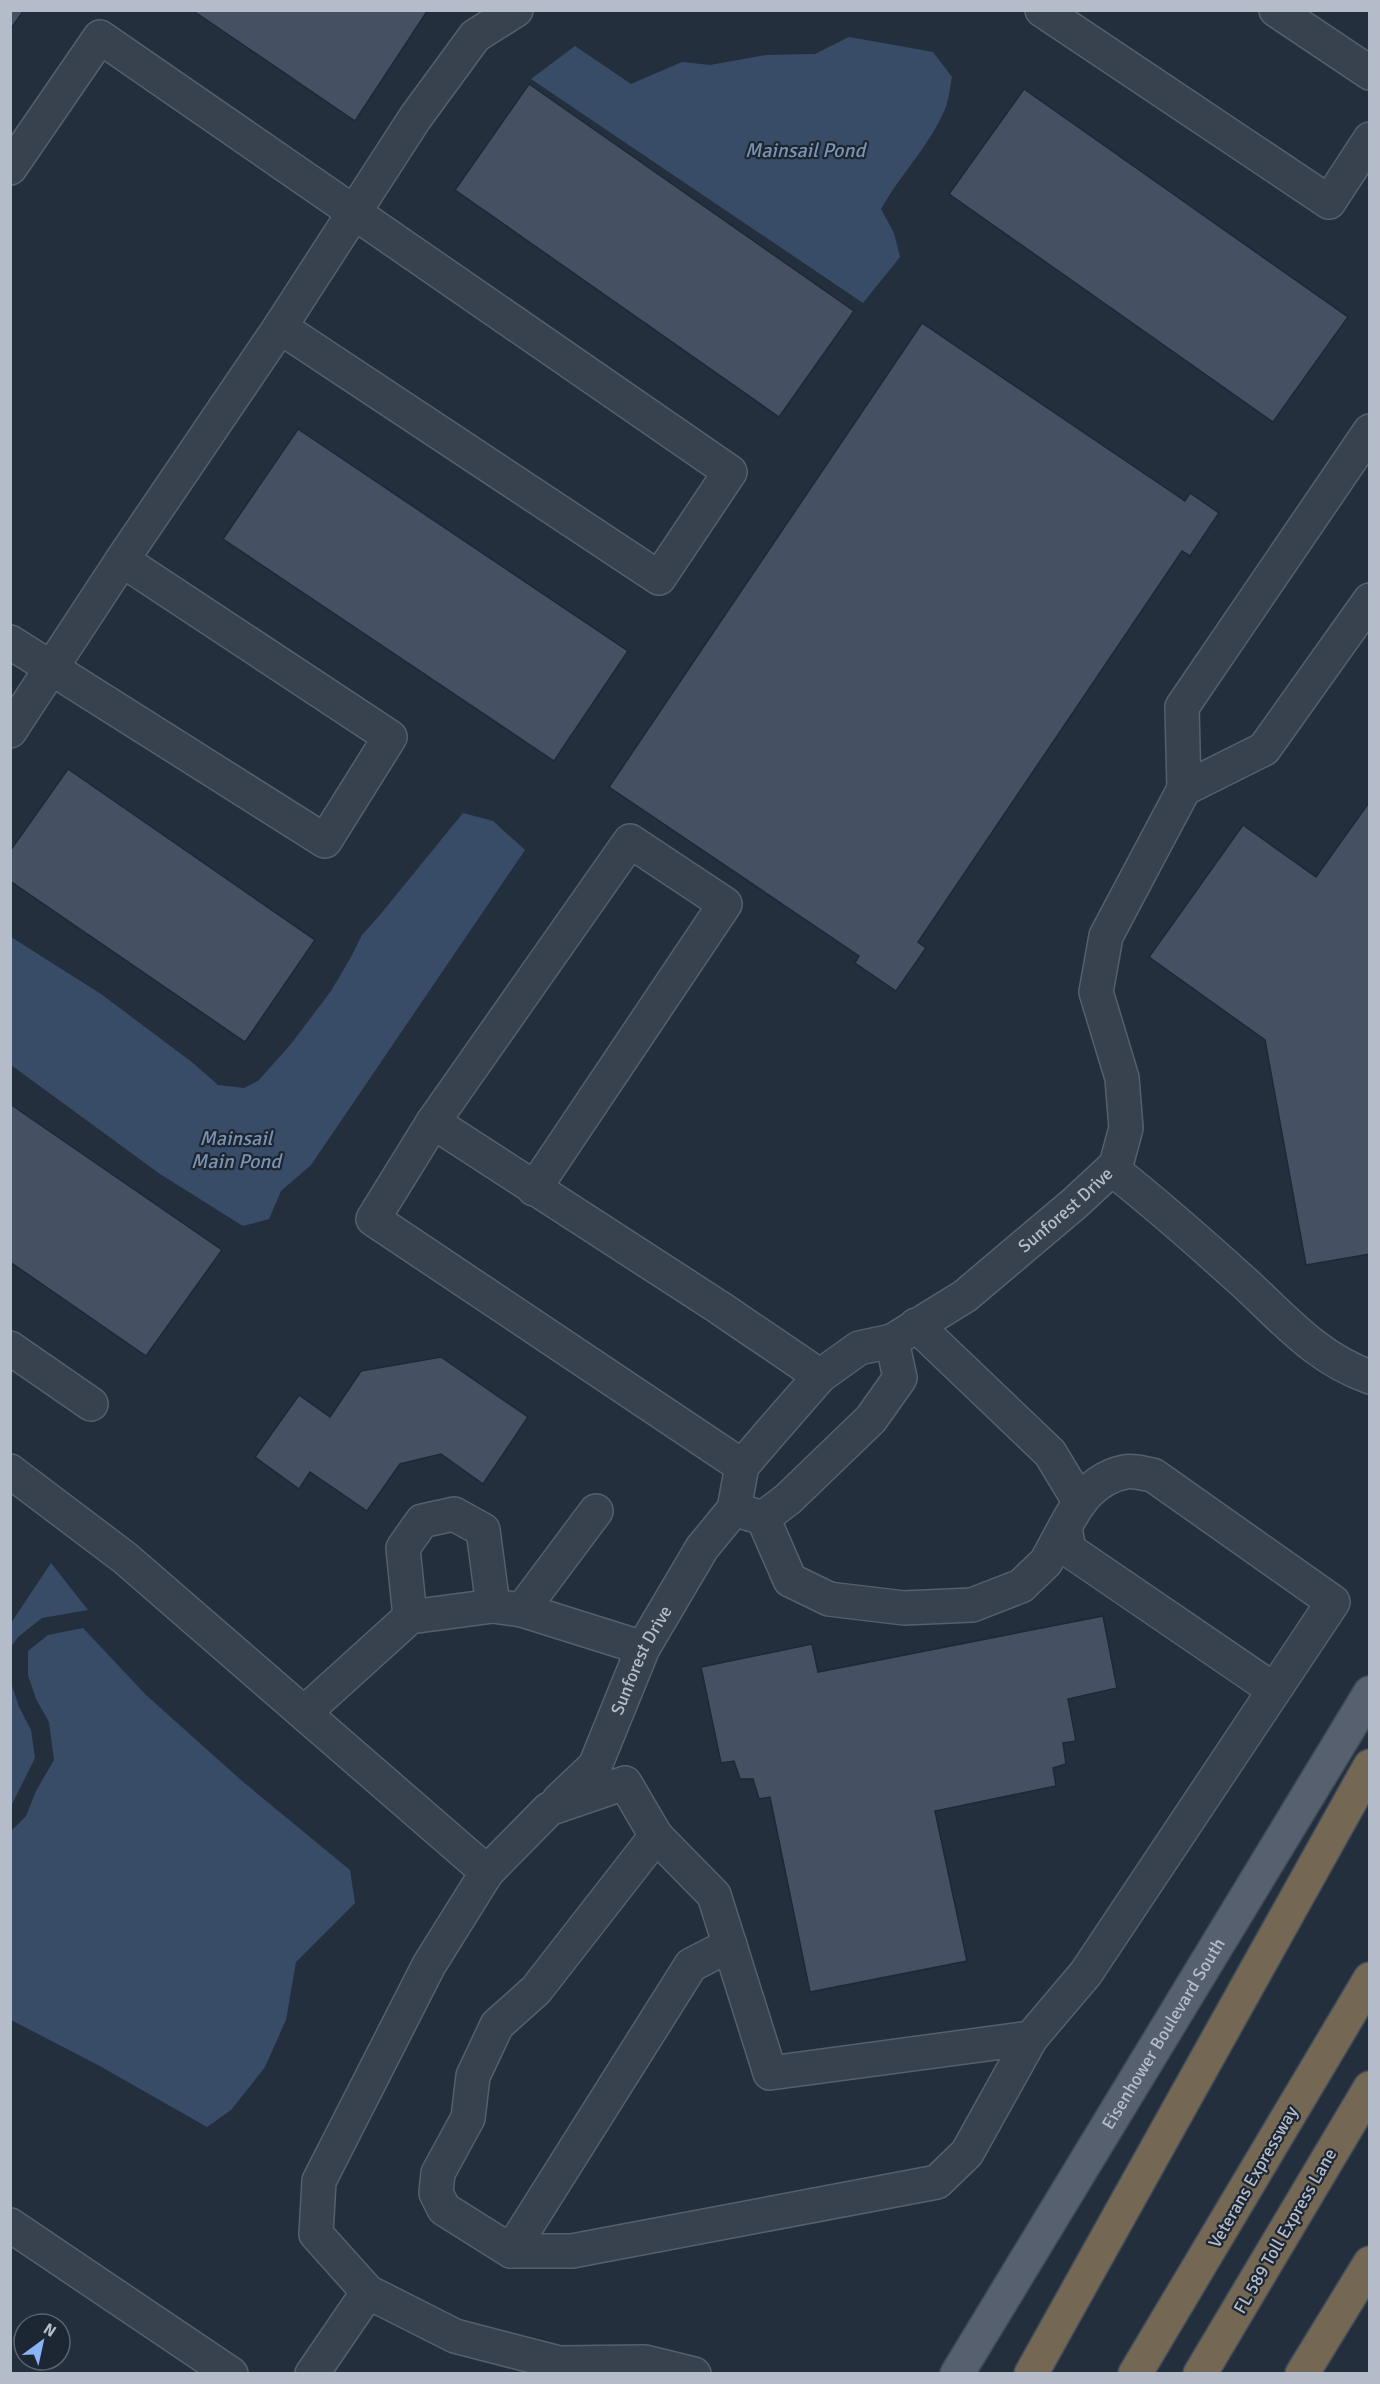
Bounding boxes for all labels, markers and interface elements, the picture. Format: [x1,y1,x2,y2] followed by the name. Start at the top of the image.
[745,138,867,163] water label: Mainsail Pond
[191,1126,283,1174] water label: Mainsail Main Pond
[1014,1163,1117,1257] street label: Sunforest Drive
[606,1602,677,1718] street label: Sunforest Drive
[1097,1934,1230,2133] street label: Eisenhower Boulevard South
[1203,2102,1303,2252] street label: Veterans Expressway
[1229,2145,1341,2317] street label: FL 589 Toll Express Lane
[12,2312,72,2372] north arrow
[40,2319,60,2342] text: N

